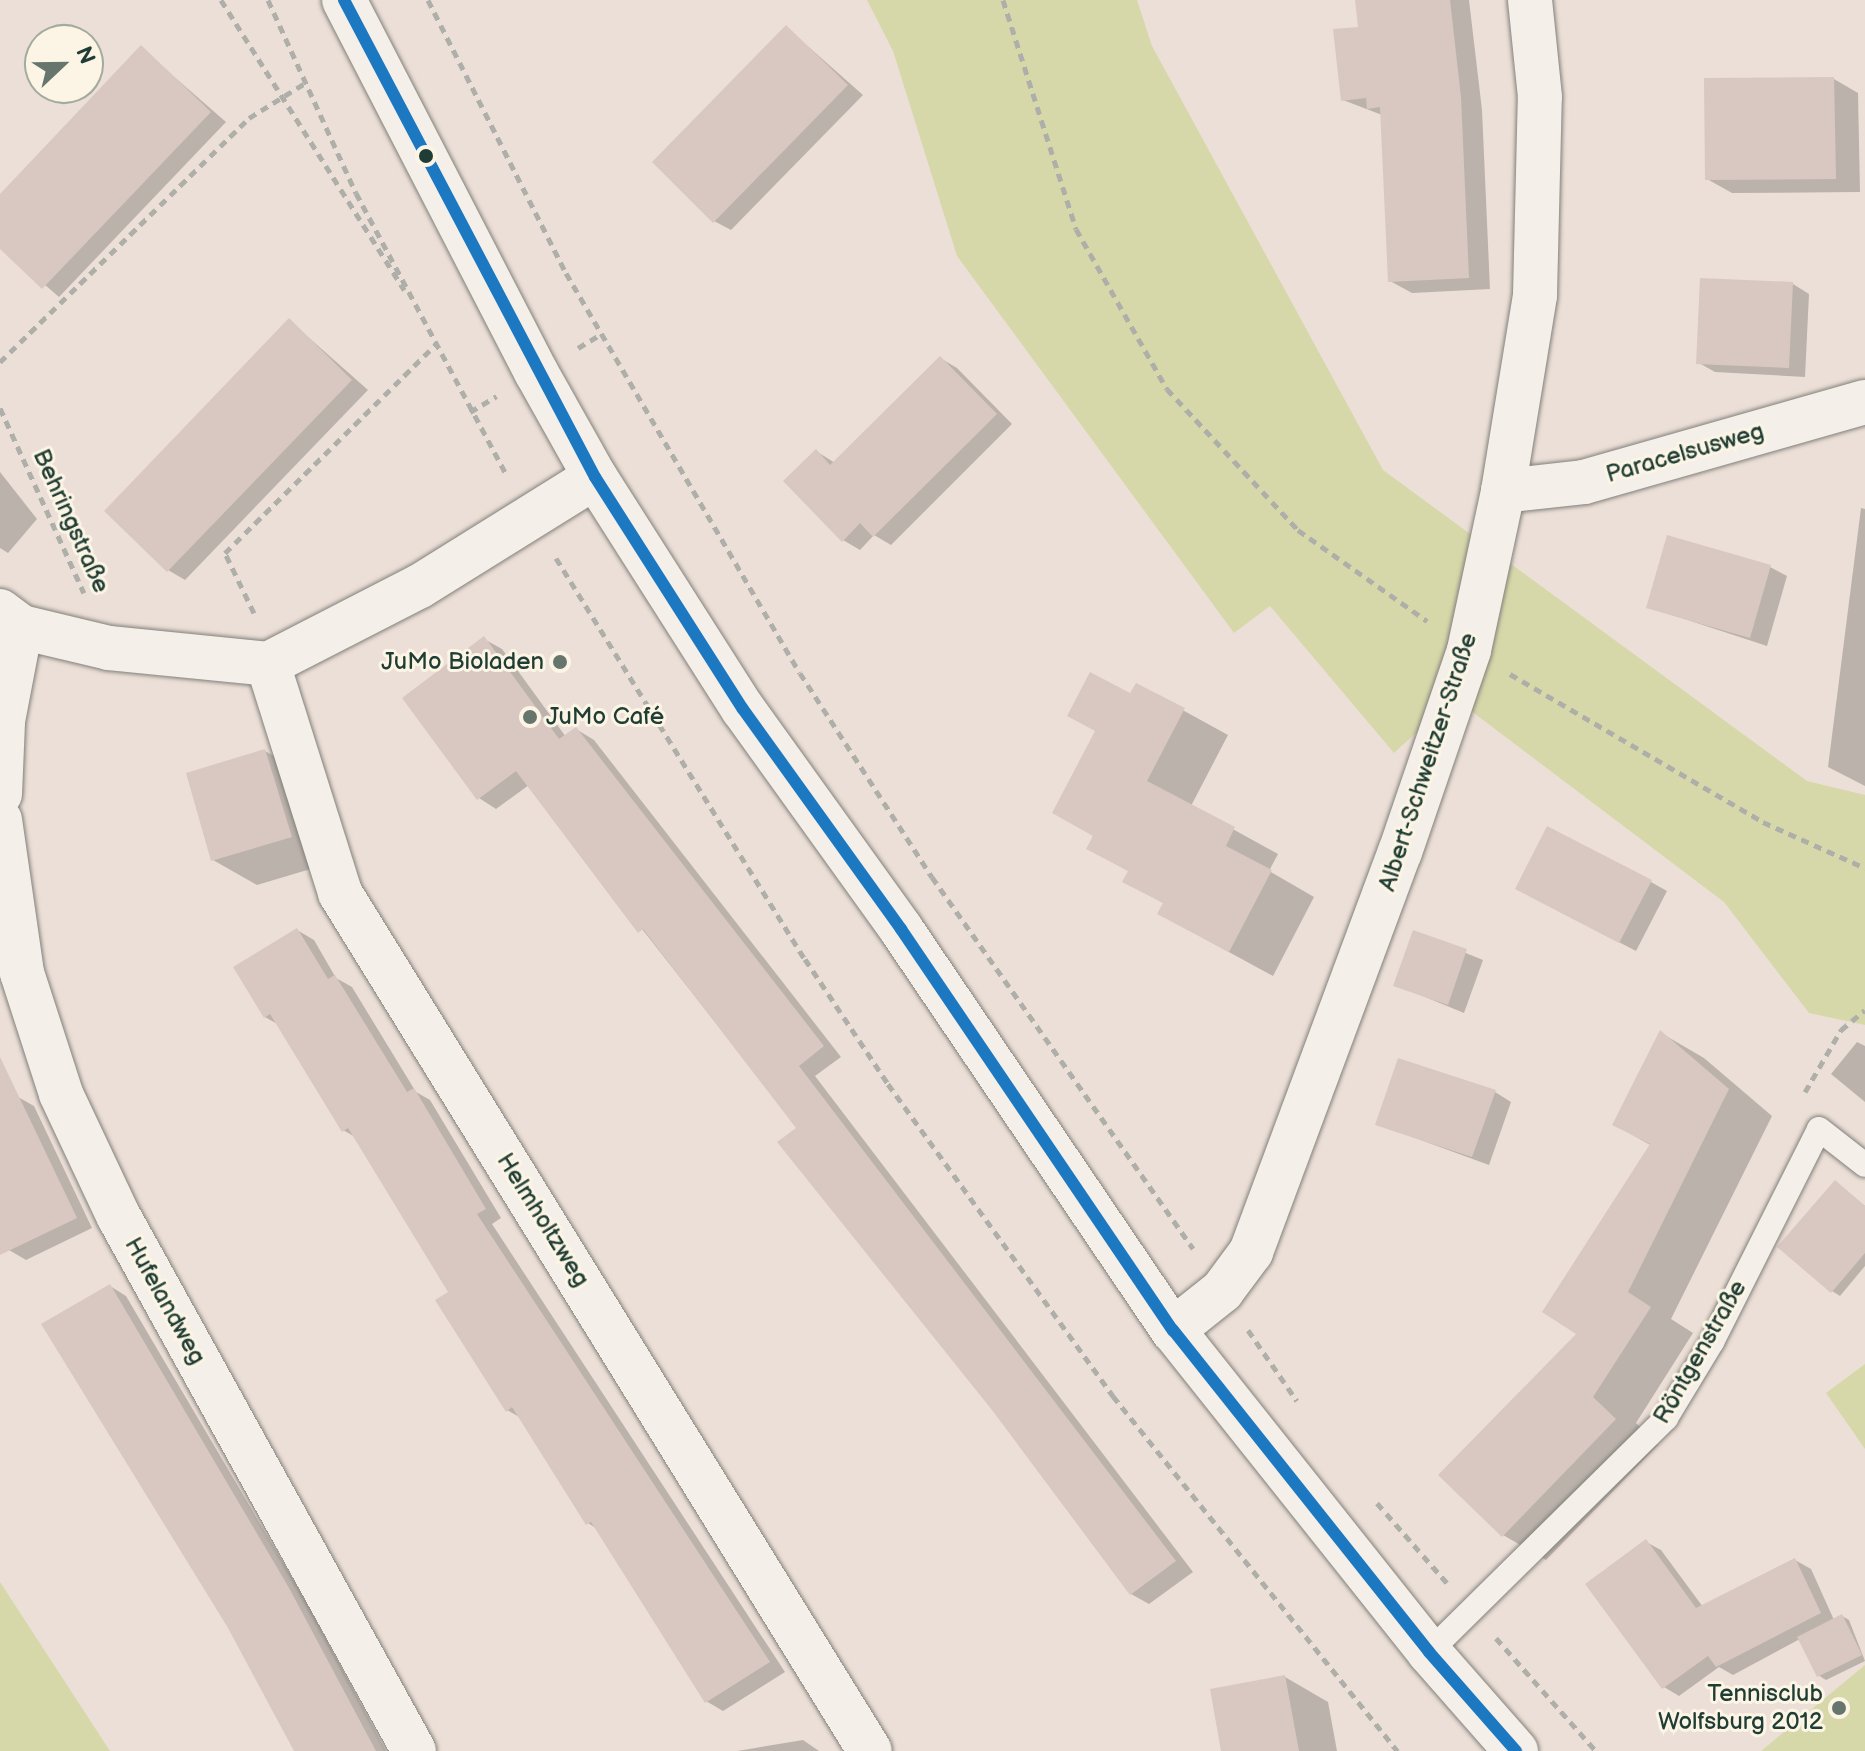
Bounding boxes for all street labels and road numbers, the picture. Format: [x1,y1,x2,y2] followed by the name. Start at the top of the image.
[1603,417,1767,489] street label: Paracelsusweg
[26,445,116,597] street label: Behringstraße
[1373,629,1483,895] street label: Albert-Schweitzer-Straße
[490,1148,596,1292] street label: Helmholtzweg
[118,1232,212,1370] street label: Hufelandweg
[1647,1275,1753,1429] street label: Röntgenstraße

